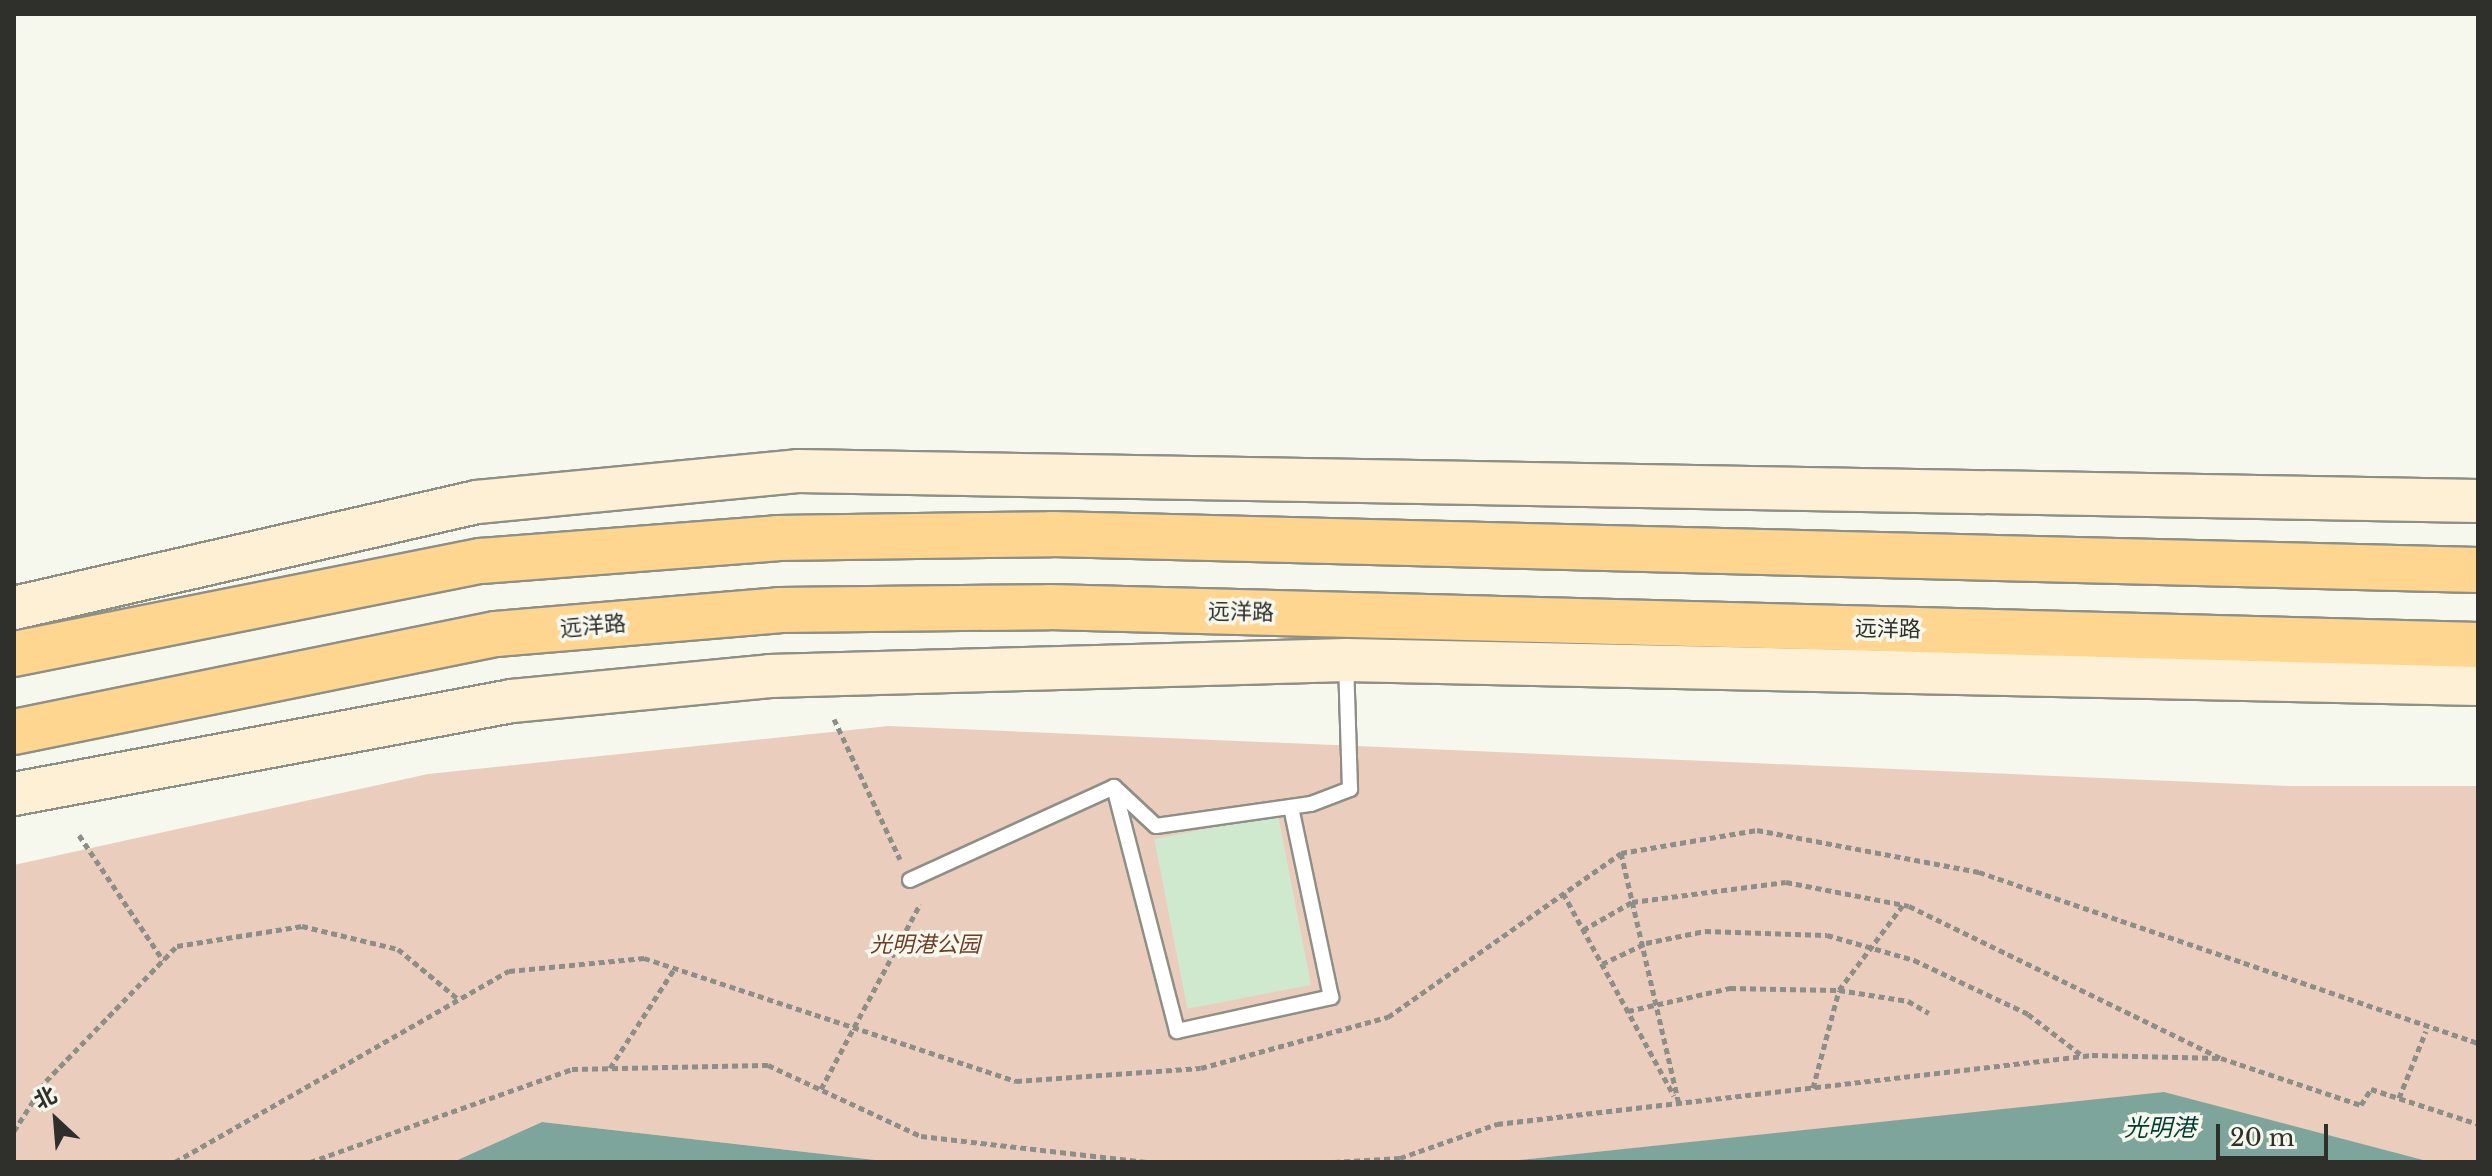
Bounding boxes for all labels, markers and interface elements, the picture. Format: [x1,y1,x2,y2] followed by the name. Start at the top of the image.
[1208,598,1274,626] street label: 远洋路
[559,610,627,642] street label: 远洋路
[1855,615,1921,643] street label: 远洋路
[870,932,980,958] park label: 光明港公园
[16,1080,96,1160] north arrow
[29,1081,61,1115] text: 北
[2220,1108,2332,1158] scale bar
[2124,1114,2196,1142] water label: 光明港
[2230,1123,2295,1152] text: 20 m

